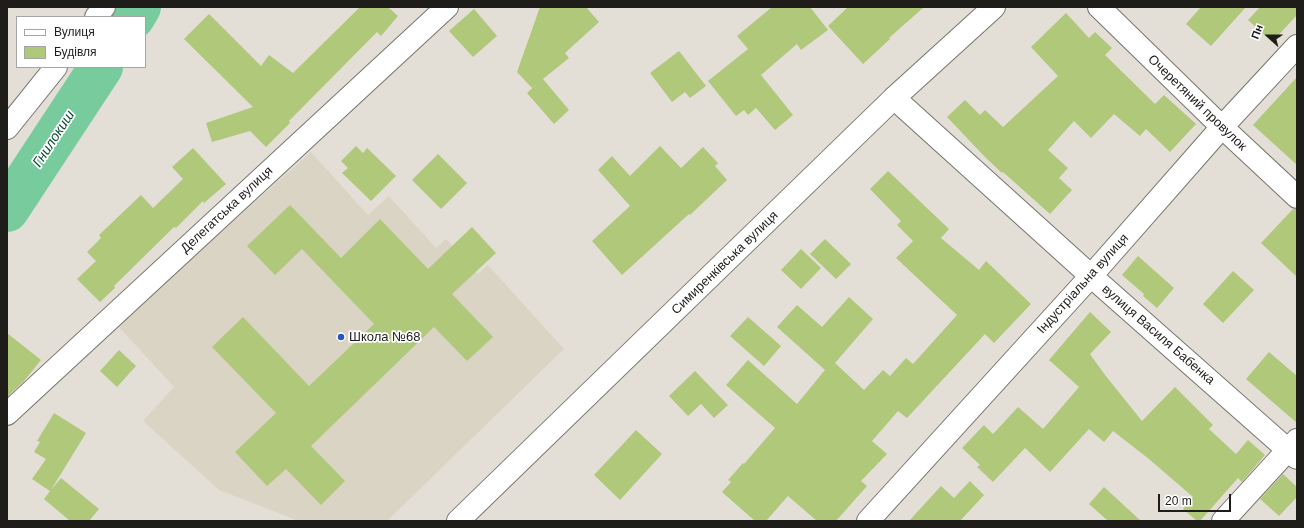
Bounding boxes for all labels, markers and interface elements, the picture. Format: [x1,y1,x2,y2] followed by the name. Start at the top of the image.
[16,16,146,68] legend
[1248,16,1288,56] north arrow
[1249,23,1265,41] text: Пн
[54,25,95,39] text: Вулиця
[54,45,96,59] text: Будівля
[1144,52,1250,154] street label: Очеретяний провулок
[29,108,79,170] water label: Гнилокиш
[178,163,276,257] street label: Делегатська вулиця
[668,208,782,318] street label: Симиренківська вулиця
[1034,231,1132,337] street label: Індустріальна вулиця
[1098,282,1218,388] street label: вулиця Василя Бабенка
[349,329,421,345] place label: Школа №68
[336,332,346,342] marker: Школа №68
[1160,486,1233,512] scale bar
[1165,494,1192,508] text: 20 m

